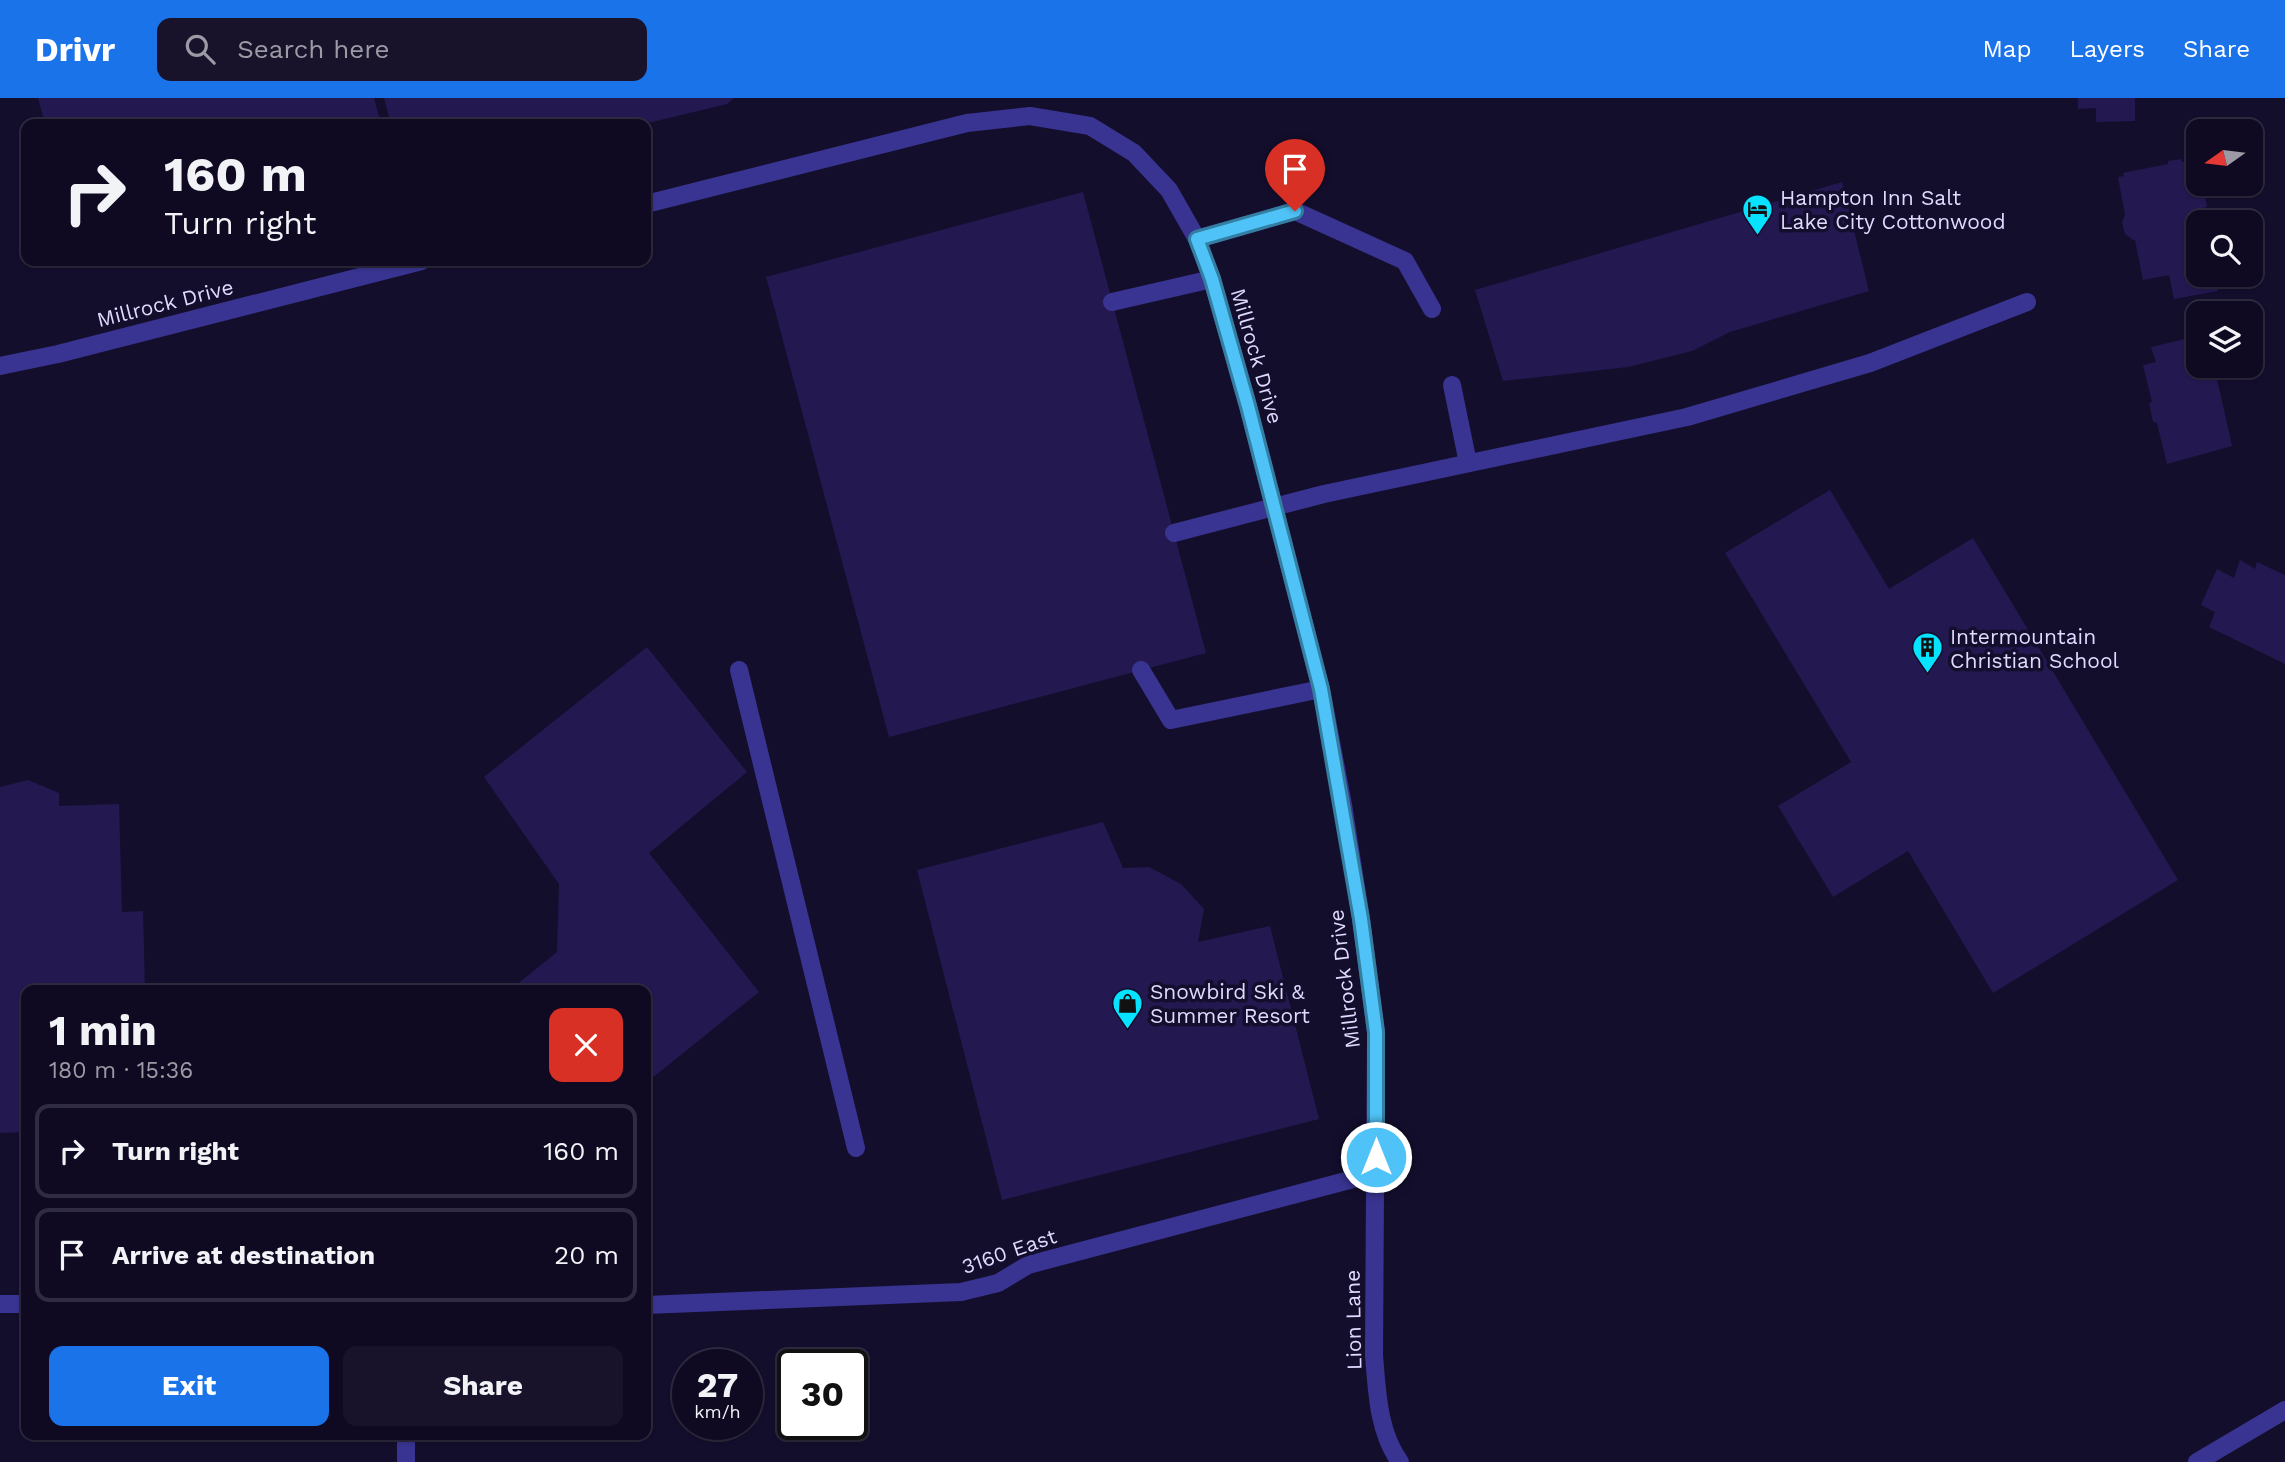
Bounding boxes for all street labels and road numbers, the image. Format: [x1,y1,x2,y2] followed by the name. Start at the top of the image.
[94,274,236,332] street label: Millrock Drive
[1226,285,1288,427] street label: Millrock Drive
[1323,908,1365,1050] street label: Millrock Drive
[958,1223,1060,1279] street label: 3160 East
[1340,1270,1366,1370] street label: Lion Lane

